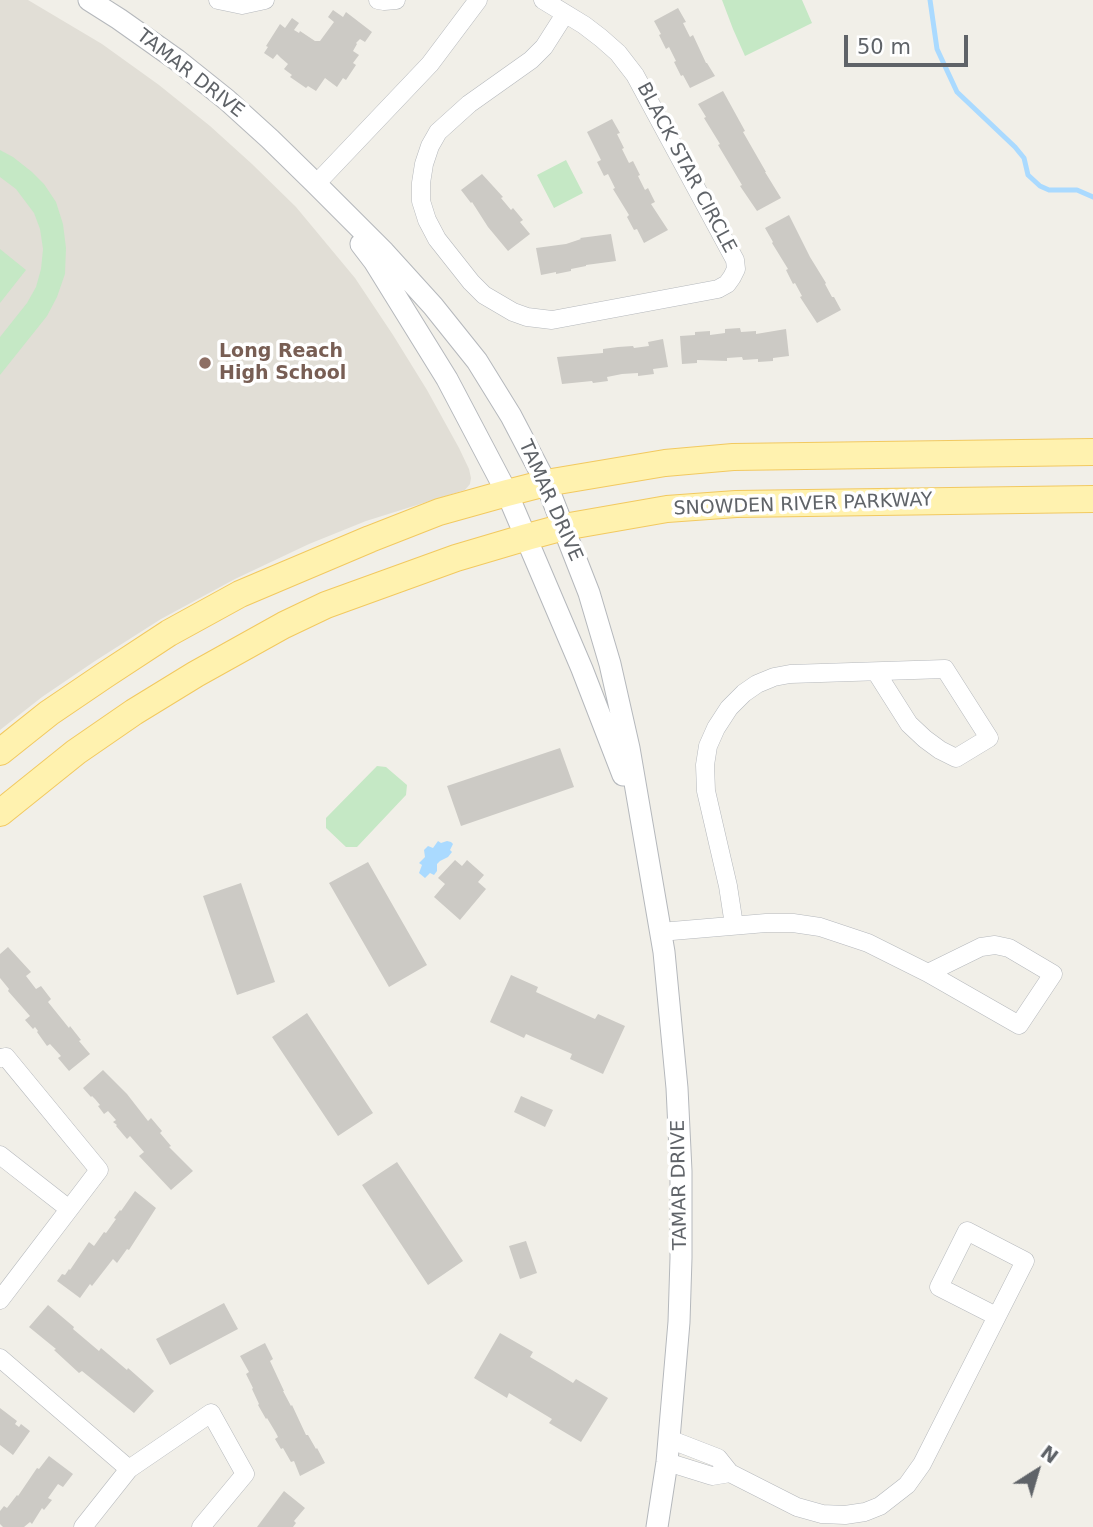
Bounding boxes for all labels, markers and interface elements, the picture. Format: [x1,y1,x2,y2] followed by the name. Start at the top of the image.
[848,21,972,65] scale bar
[132,25,248,123] street label: TAMAR DRIVE
[857,35,911,59] text: 50 m
[631,79,741,257] street label: BLACK STAR CIRCLE
[219,341,346,385] place label: Long Reach High School
[197,355,213,371] marker: Long Reach High School
[513,437,587,565] street label: TAMAR DRIVE
[673,489,933,521] street label: SNOWDEN RIVER PARKWAY
[667,1120,693,1250] street label: TAMAR DRIVE
[1002,1436,1072,1506] north arrow
[1037,1441,1063,1468] text: N

